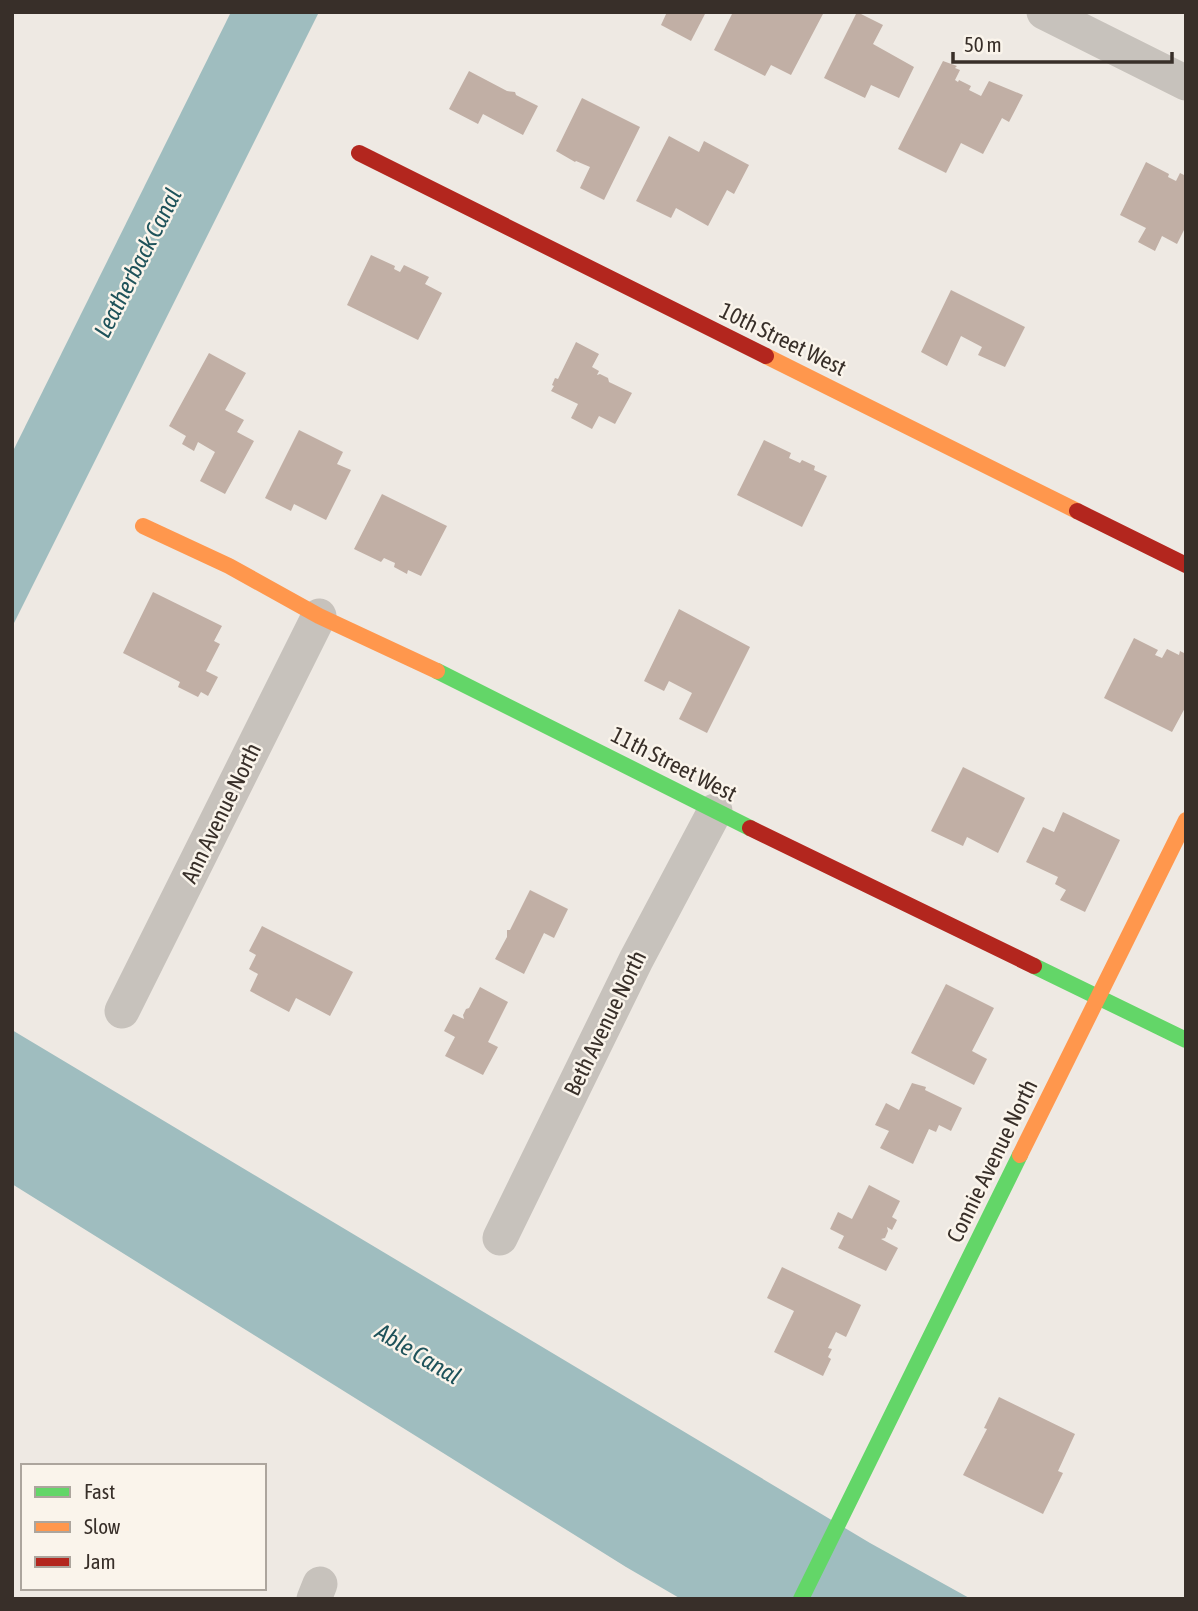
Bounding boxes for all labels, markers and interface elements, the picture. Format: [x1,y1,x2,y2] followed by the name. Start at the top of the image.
[953,21,1172,65] scale bar
[964,32,1002,56] text: 50 m
[88,184,187,342] water label: Leatherback Canal
[716,297,850,381] street label: 10th Street West
[607,721,741,807] street label: 11th Street West
[176,739,266,887] street label: Ann Avenue North
[559,946,651,1100] street label: Beth Avenue North
[941,1075,1043,1247] street label: Connie Avenue North
[370,1317,466,1389] water label: Able Canal
[21,1464,266,1590] legend
[84,1479,115,1503] text: Fast
[84,1514,121,1538] text: Slow
[84,1549,116,1573] text: Jam

